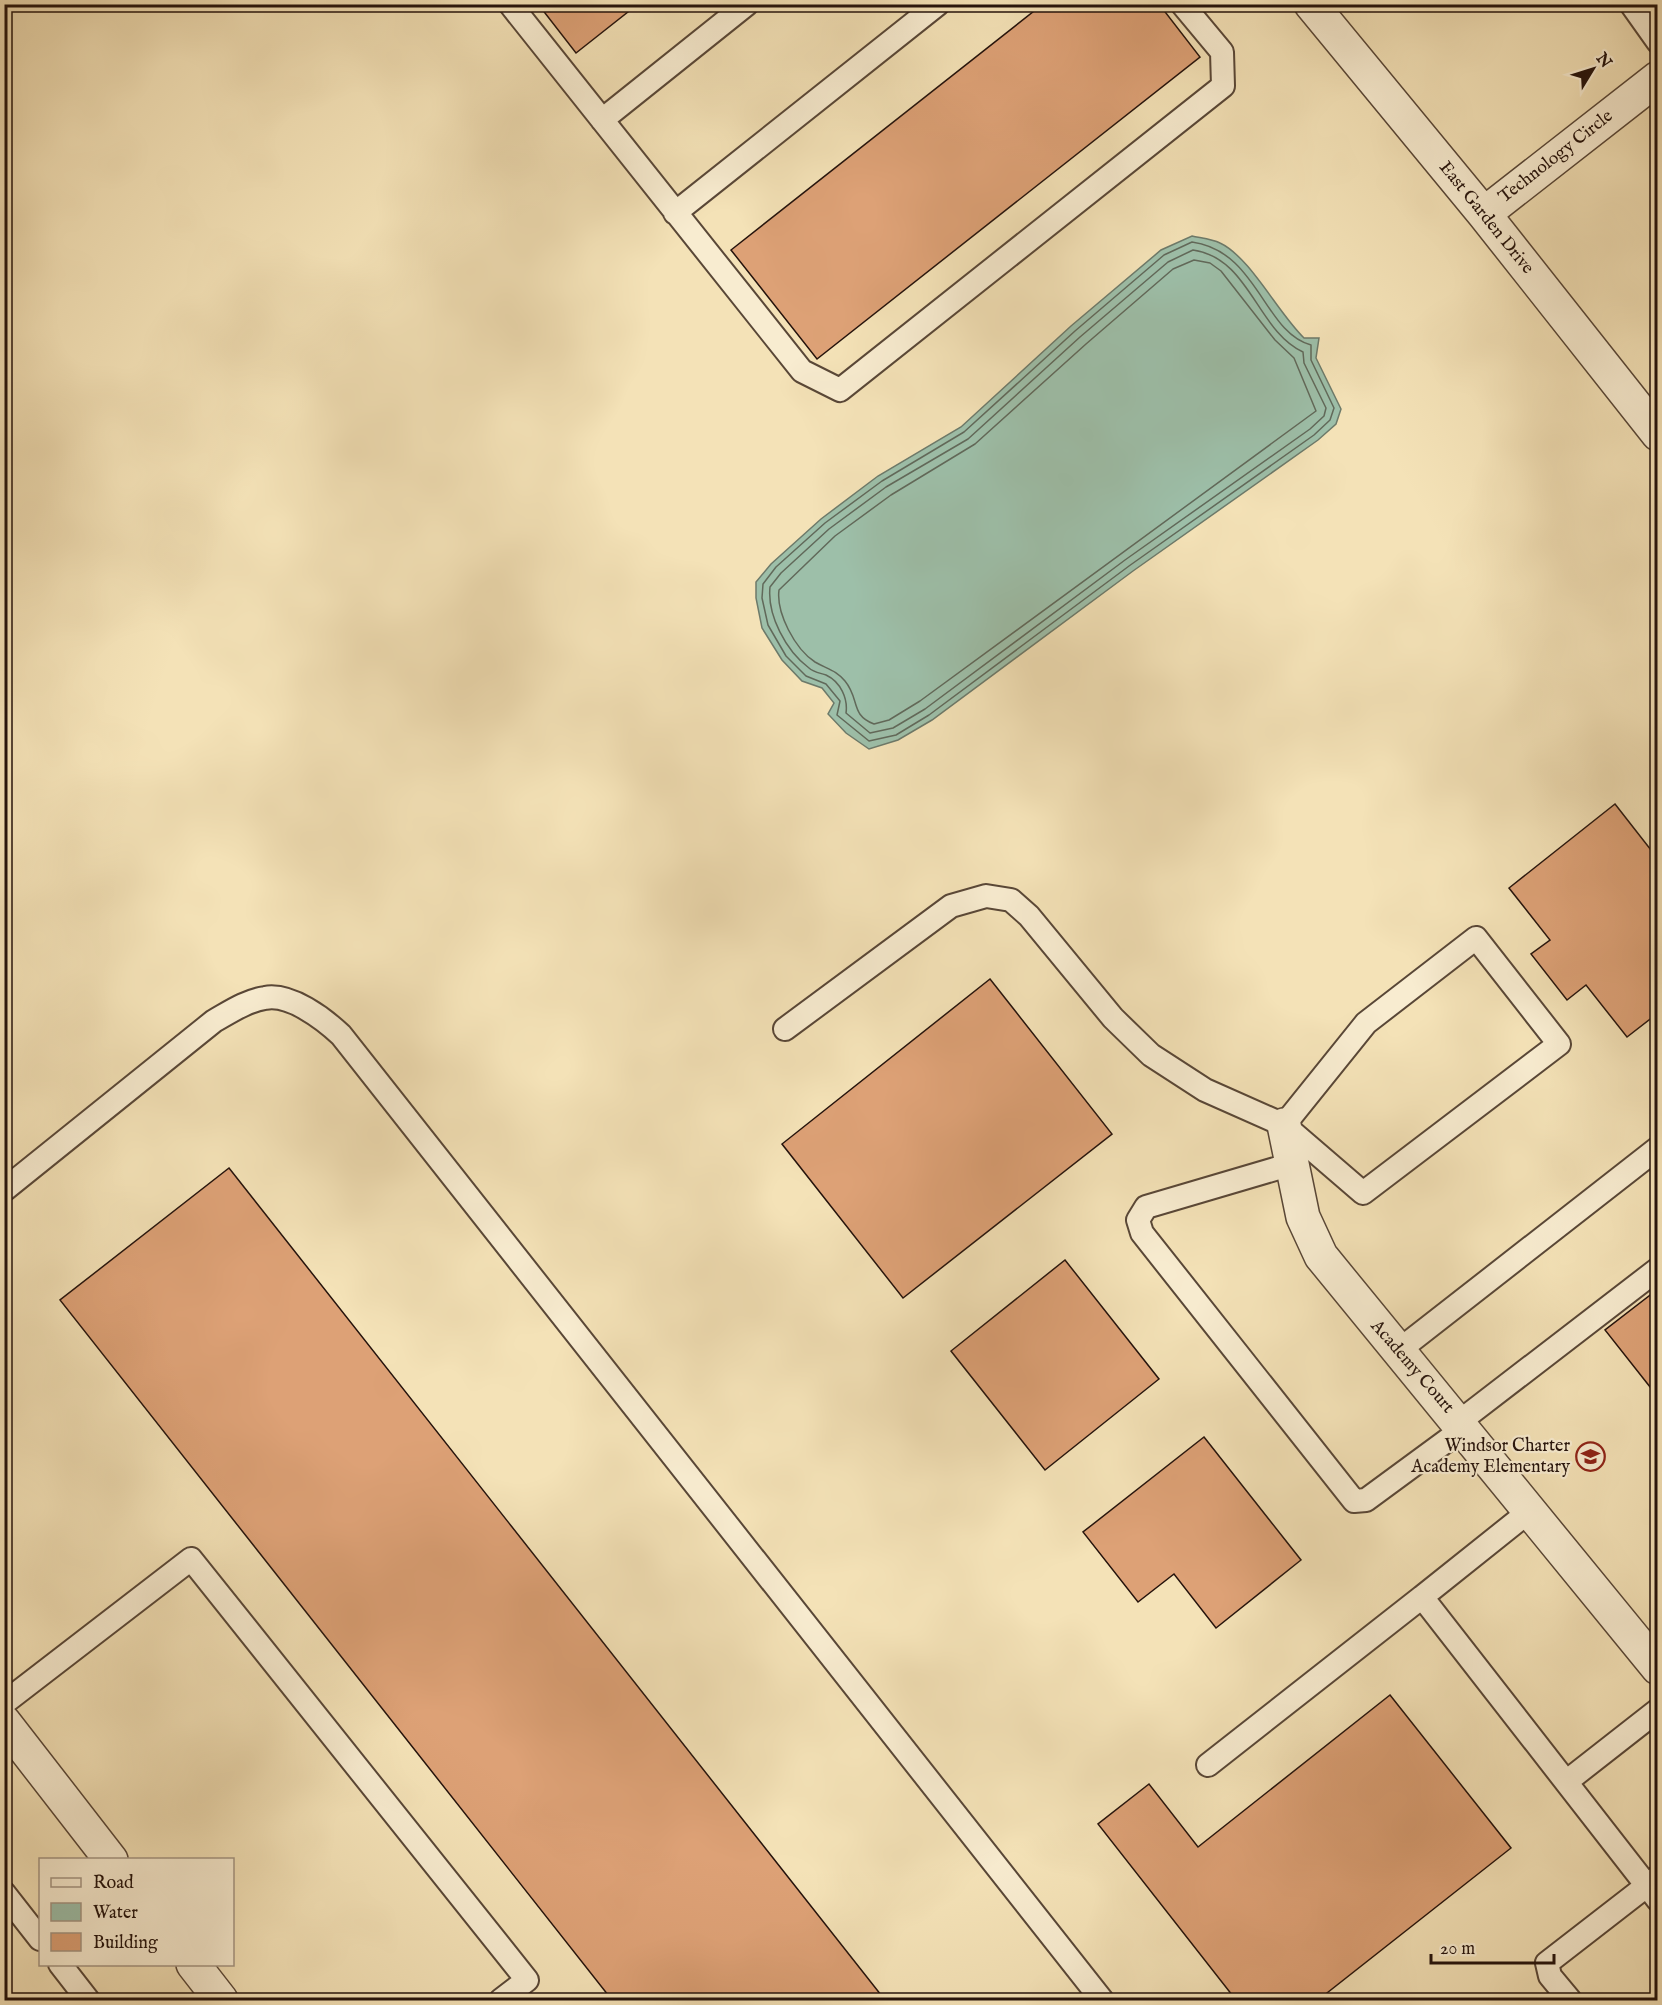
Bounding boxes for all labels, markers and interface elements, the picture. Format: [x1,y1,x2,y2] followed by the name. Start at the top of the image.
[1563,39,1623,99] north arrow
[1590,49,1615,73] text: N
[1494,105,1618,209] street label: Technology Circle
[1433,157,1539,279] street label: East Garden Drive
[1364,1315,1459,1419] street label: Academy Court
[1410,1435,1570,1479] place label: Windsor Charter Academy Elementary
[1575,1440,1607,1472] school or university icon: Windsor Charter Academy Elementary
[39,1858,234,1966] legend
[93,1872,134,1895] text: Road
[93,1902,138,1925] text: Water
[1431,1927,1554,1965] scale bar
[93,1932,158,1955] text: Building
[1440,1938,1475,1961] text: 20 m

